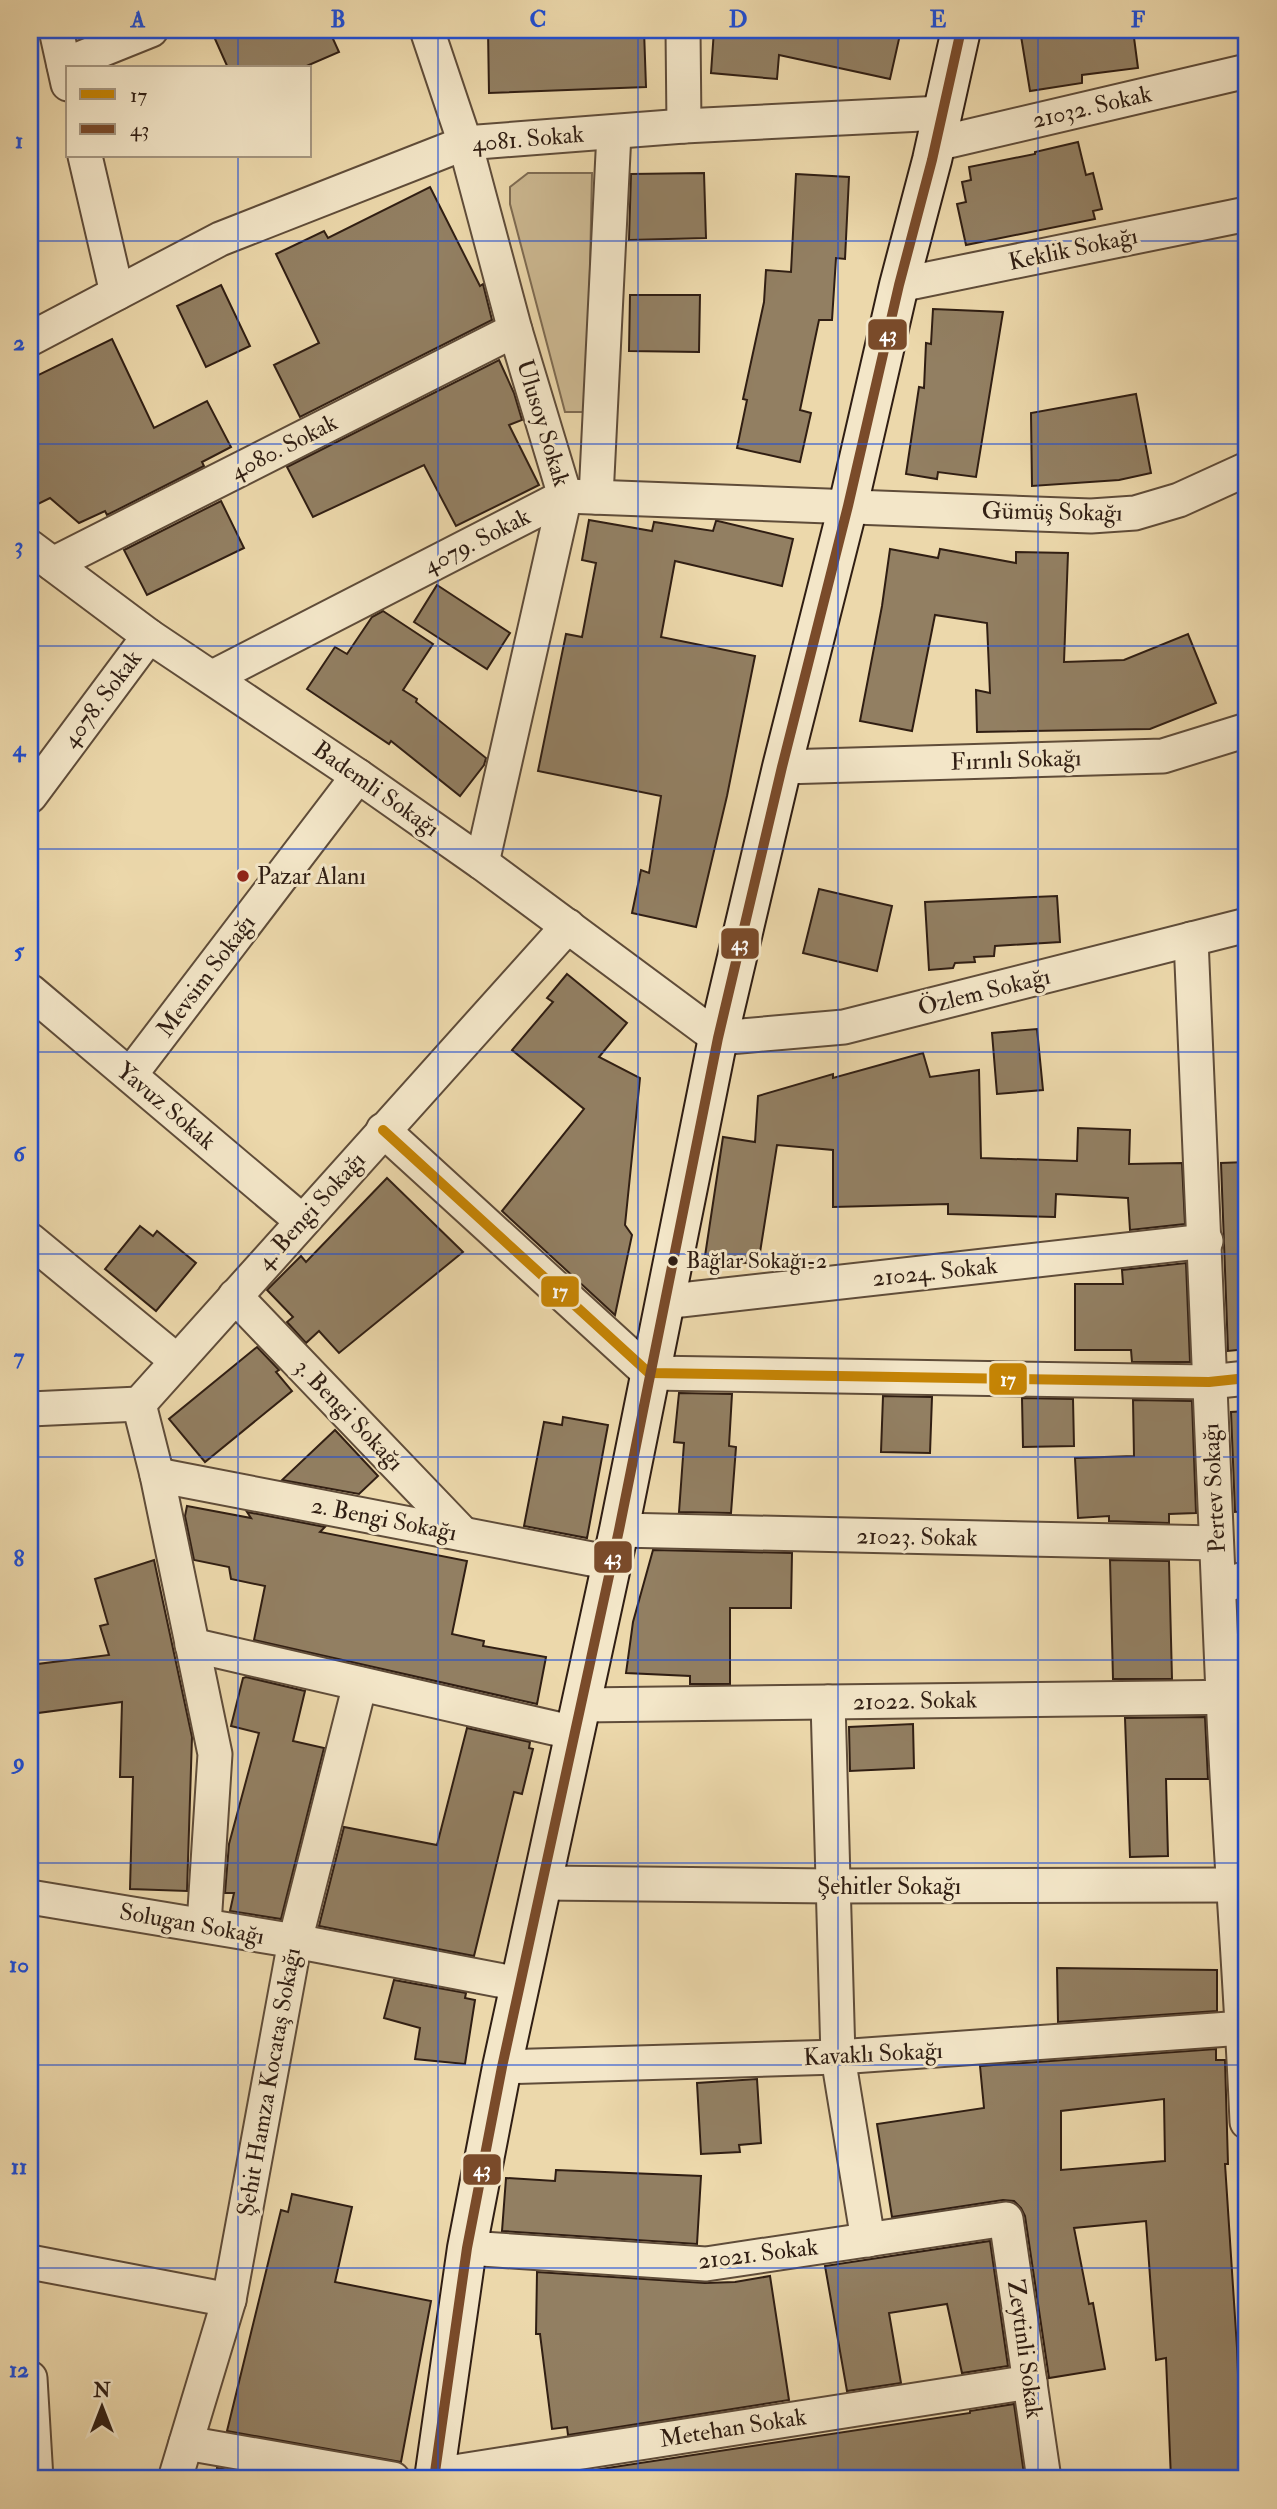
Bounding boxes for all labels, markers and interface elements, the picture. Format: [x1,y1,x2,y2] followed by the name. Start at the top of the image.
[130,5,146,34] text: A
[330,5,346,34] text: B
[530,5,546,34] text: C
[729,5,747,34] text: D
[930,5,947,34] text: E
[1131,5,1146,34] text: F
[66,66,312,158] legend
[1029,78,1155,136] street label: 21032. Sokak
[130,82,147,109] text: 17
[130,116,149,143] text: 43
[471,119,586,159] street label: 4081. Sokak
[15,126,23,155] text: 1
[1006,220,1140,278] street label: Keklik Sokağı
[867,318,908,351] line badge: 43
[878,323,897,347] text: 43
[13,328,25,357] text: 2
[509,356,577,491] street label: Ulusoy Sokak
[225,407,343,487] street label: 4080. Sokak
[981,495,1123,529] street label: Gümüş Sokağı
[418,501,536,581] street label: 4079. Sokak
[15,531,23,560] text: 3
[55,643,149,754] street label: 4078. Sokak
[12,734,27,763] text: 4
[307,734,445,844] street label: Bademli Sokağı
[950,742,1082,778] street label: Fırınlı Sokağı
[257,861,366,892] place label: Pazar Alanı
[235,868,251,884] marker: Pazar Alanı
[150,909,262,1043] street label: Mevsim Sokağı
[720,927,760,960] line badge: 43
[730,932,749,956] text: 43
[14,936,25,965] text: 5
[915,961,1053,1023] street label: Özlem Sokağı
[110,1055,223,1157] street label: Yavuz Sokak
[13,1139,27,1168] text: 6
[250,1145,372,1277] street label: 4. Bengi Sokağı
[686,1247,827,1275] place label: Bağlar Sokağı-2
[871,1250,1000,1294] street label: 21024. Sokak
[666,1254,680,1268] marker: Bağlar Sokağı-2
[540,1275,580,1308] line badge: 17
[552,1280,568,1304] text: 17
[14,1342,25,1371] text: 7
[288,1352,410,1478] street label: 3. Bengi Sokağı
[988,1362,1028,1396] line badge: 17
[1000,1368,1016,1392] text: 17
[1195,1422,1233,1554] street label: Pertev Sokağı
[309,1490,459,1548] street label: 2. Bengi Sokağı
[856,1520,978,1554] street label: 21023. Sokak
[593,1540,633,1574] line badge: 43
[14,1544,25,1573] text: 8
[603,1546,622,1570] text: 43
[853,1684,978,1718] street label: 21022. Sokak
[11,1747,25,1776] text: 9
[817,1871,961,1902] street label: Şehitler Sokağı
[117,1896,267,1952] street label: Solugan Sokağı
[230,1945,308,2219] street label: Şehit Hamza Kocataş Sokağı
[9,1950,29,1979] text: 10
[802,2035,944,2073] street label: Kavaklı Sokağı
[11,2152,27,2181] text: 11
[462,2153,502,2186] line badge: 43
[472,2158,491,2182] text: 43
[696,2231,820,2277] street label: 21021. Sokak
[1000,2277,1050,2421] street label: Zeytinli Sokak
[9,2355,29,2384] text: 12
[66,2372,136,2442] north arrow
[92,2379,111,2403] text: N
[657,2401,809,2455] street label: Metehan Sokak

